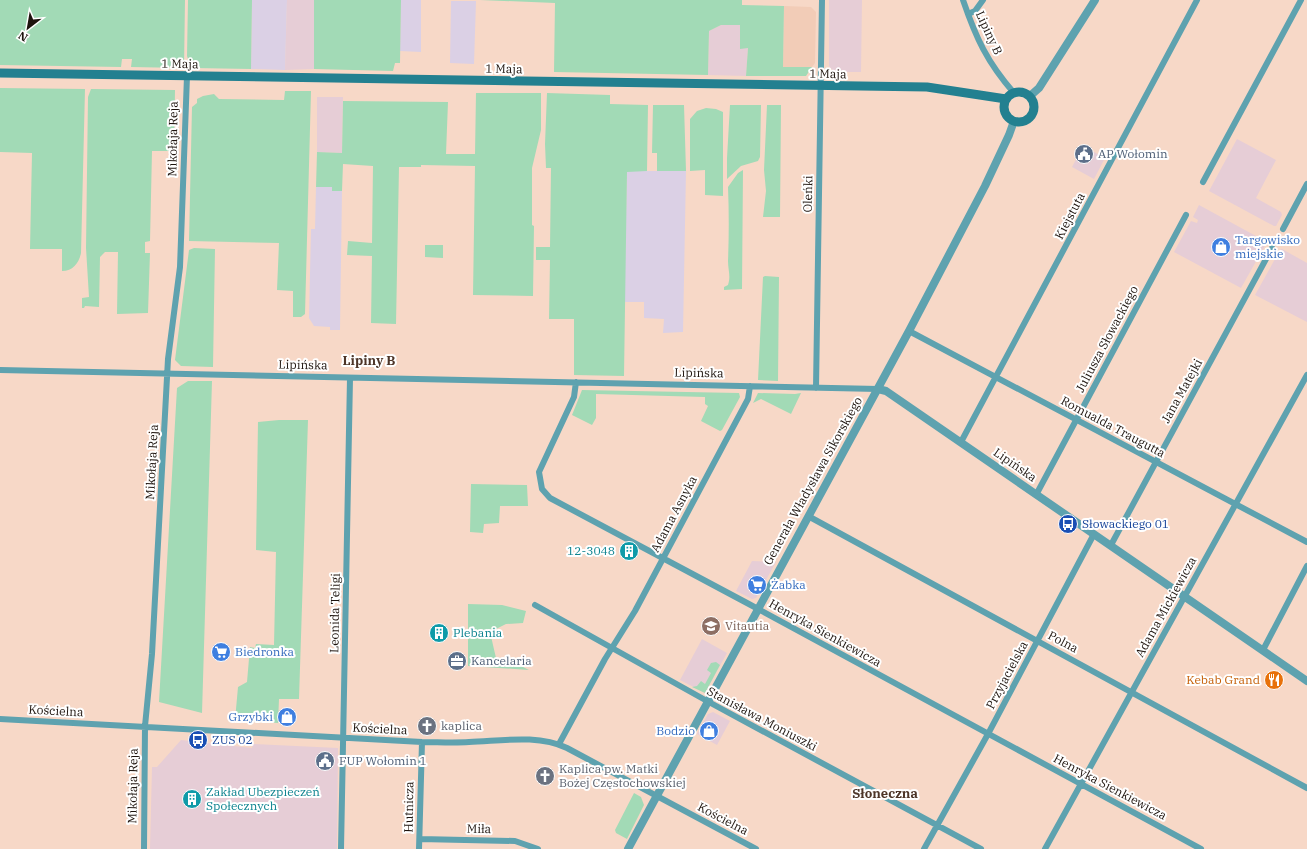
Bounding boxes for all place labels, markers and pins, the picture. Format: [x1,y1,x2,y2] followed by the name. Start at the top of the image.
[1073,143,1095,165] public building icon: AP Wołomin
[1098,146,1168,161] place label: AP Wołomin
[1235,232,1300,261] place label: Targowisko miejskie
[1210,236,1232,258] shop icon: Targowisko miejskie
[1057,513,1079,535] bus stop icon: Słowackiego 01
[1082,516,1169,531] place label: Słowackiego 01
[618,540,640,562] building icon: 12-3048
[567,543,615,558] place label: 12-3048
[746,574,768,596] supermarket icon: Żabka
[771,577,806,592] place label: Żabka
[700,615,722,637] school or university icon: Vitautia
[725,618,770,633] place label: Vitautia
[428,622,450,644] building icon: Plebania
[453,625,503,640] place label: Plebania
[210,641,232,663] supermarket icon: Biedronka
[235,644,294,659] place label: Biedronka
[446,650,468,672] office icon: Kancelaria
[471,653,532,668] place label: Kancelaria
[1263,669,1285,691] restaurant icon: Kebab Grand
[1186,672,1260,687] place label: Kebab Grand
[276,706,298,728] shop icon: Grzybki
[229,709,273,724] place label: Grzybki
[416,715,438,737] church icon: kaplica
[441,718,482,733] place label: kaplica
[698,720,720,742] shop icon: Bodzio
[656,723,695,738] place label: Bodzio
[187,729,209,751] bus stop icon: ZUS 02
[212,732,253,747] place label: ZUS 02
[314,750,336,772] public building icon: FUP Wołomin 1
[339,753,427,768] place label: FUP Wołomin 1
[559,761,686,790] place label: Kaplica pw. Matki Bożej Częstochowskiej
[534,765,556,787] church icon: Kaplica pw. Matki Bożej Częstochowskiej
[206,784,320,813] place label: Zakład Ubezpieczeń Społecznych
[181,788,203,810] building icon: Zakład Ubezpieczeń Społecznych

